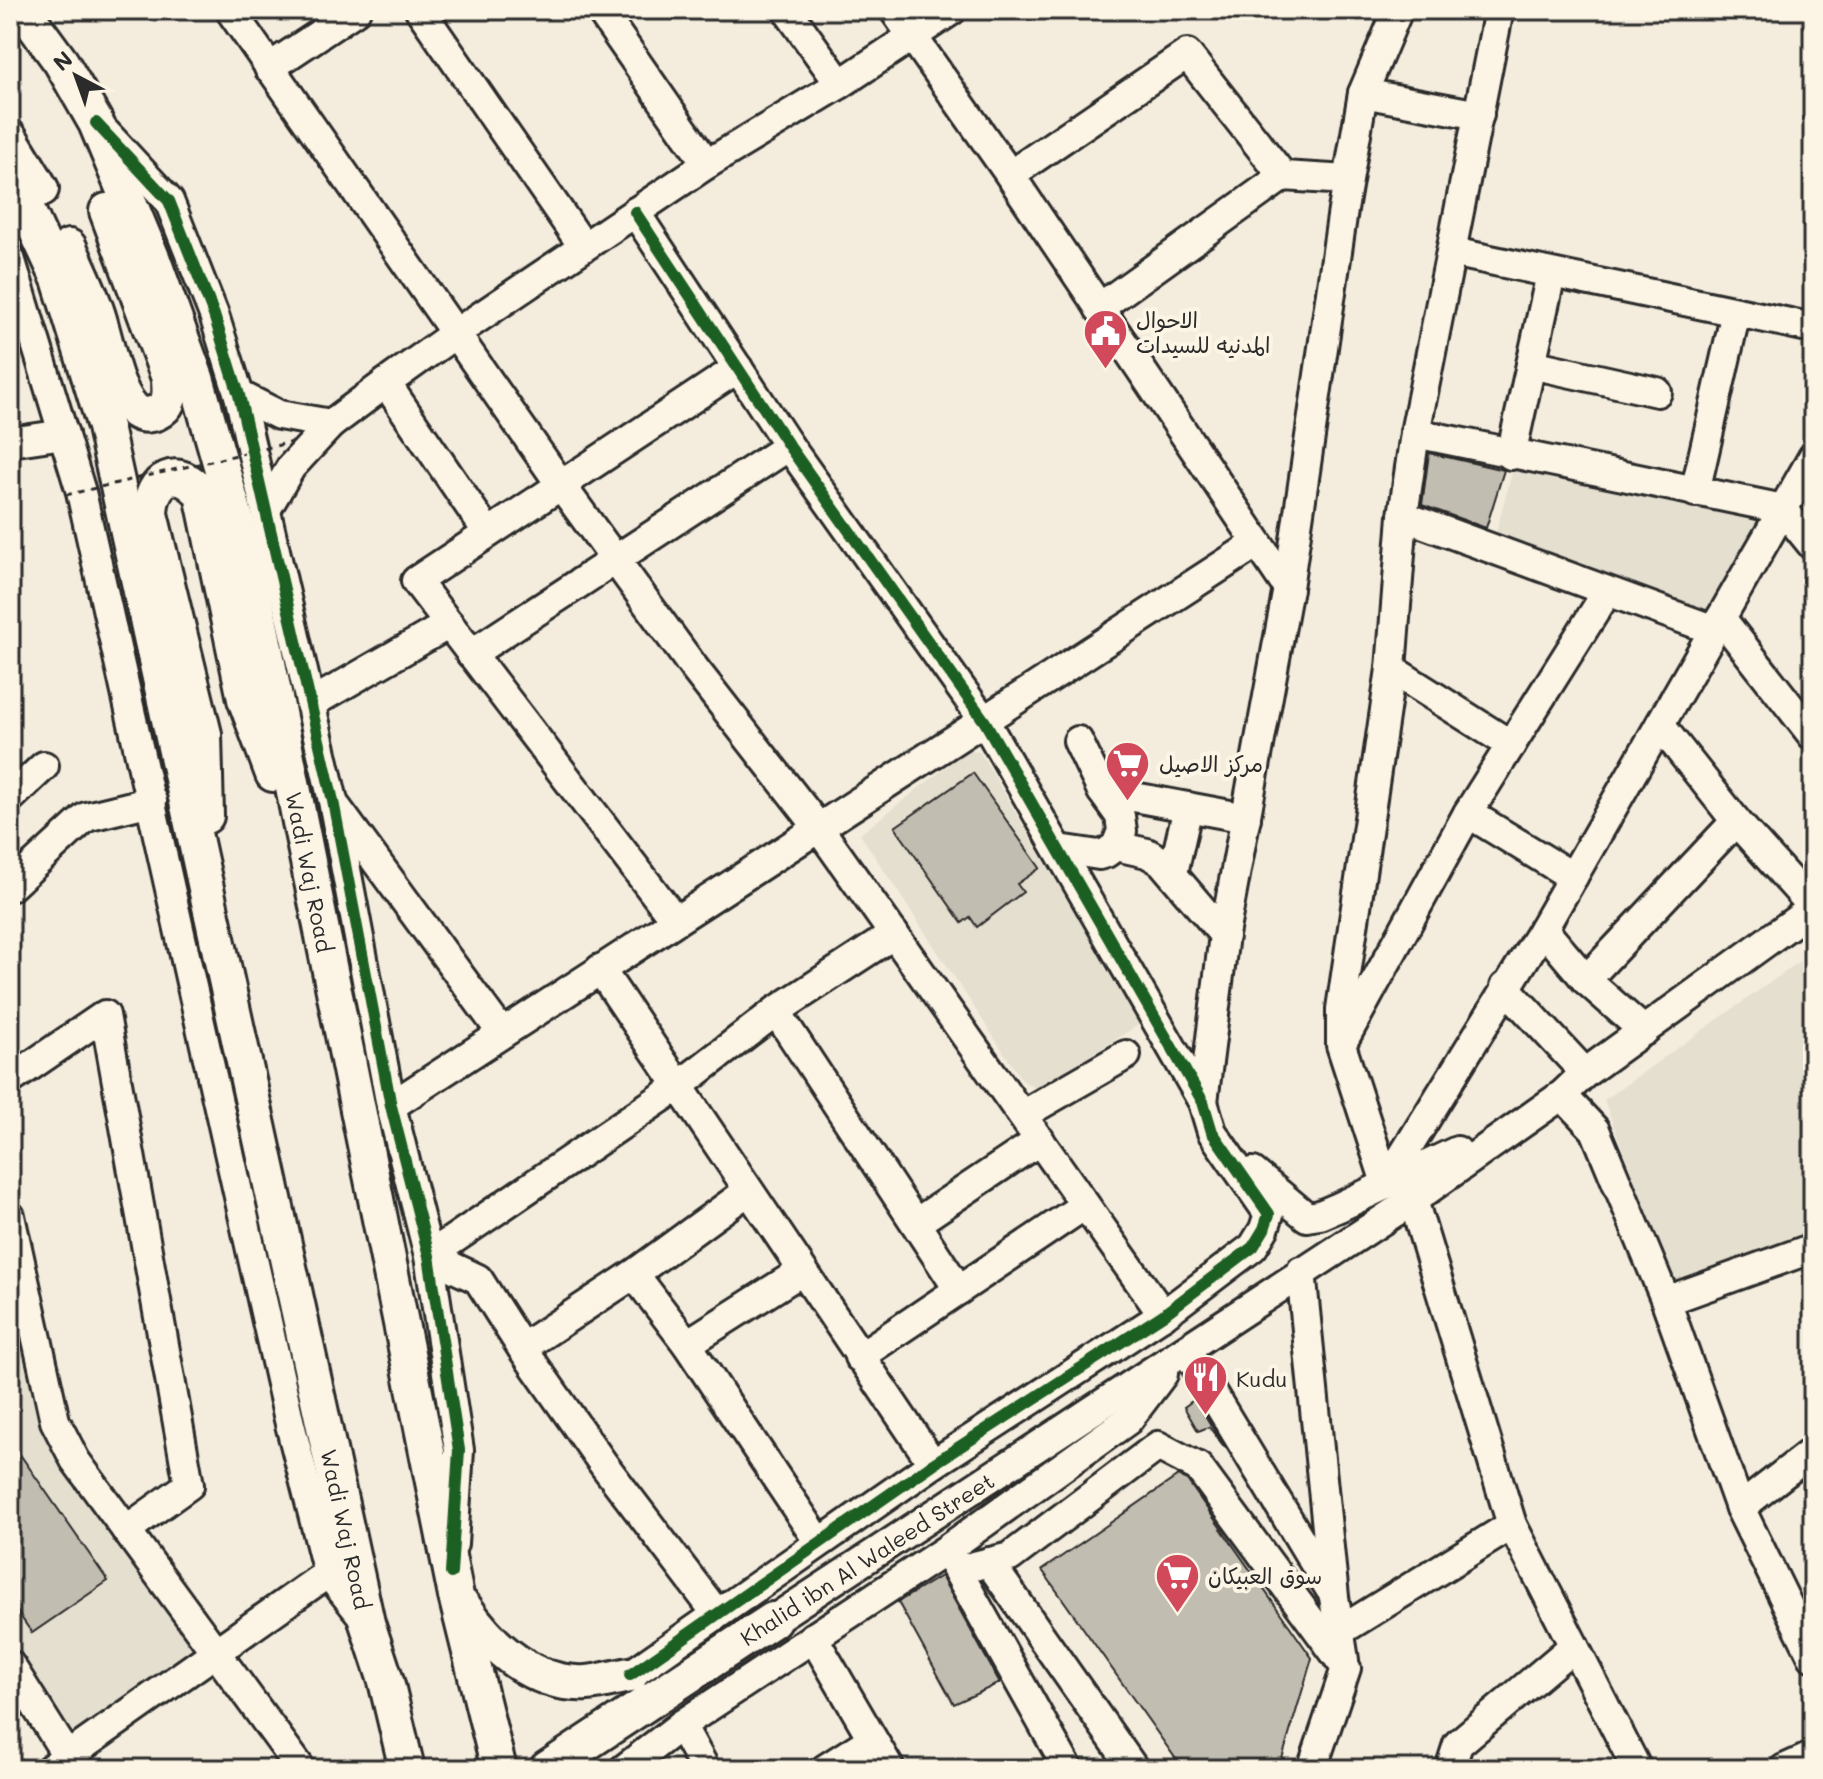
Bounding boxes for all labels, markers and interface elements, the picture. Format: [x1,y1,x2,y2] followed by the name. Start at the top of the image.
[36,36,116,116] north arrow
[47,44,78,77] text: N
[1136,305,1271,359] place label: الاحوال المدنيه للسيدات
[1081,308,1129,371] public building icon: الاحوال المدنيه للسيدات
[1104,739,1152,802] supermarket icon: مركز الاصيل
[1159,749,1263,778] place label: مركز الاصيل
[280,789,340,955] street label: Wadi Waj Road
[1181,1354,1229,1417] restaurant icon: Kudu
[1236,1364,1287,1393] place label: Kudu
[315,1446,378,1612] street label: Wadi Waj Road
[734,1466,1000,1652] street label: Khalid ibn Al Waleed Street
[1153,1551,1201,1614] supermarket icon: سوق العبيكان
[1208,1561,1322,1590] place label: سوق العبيكان

